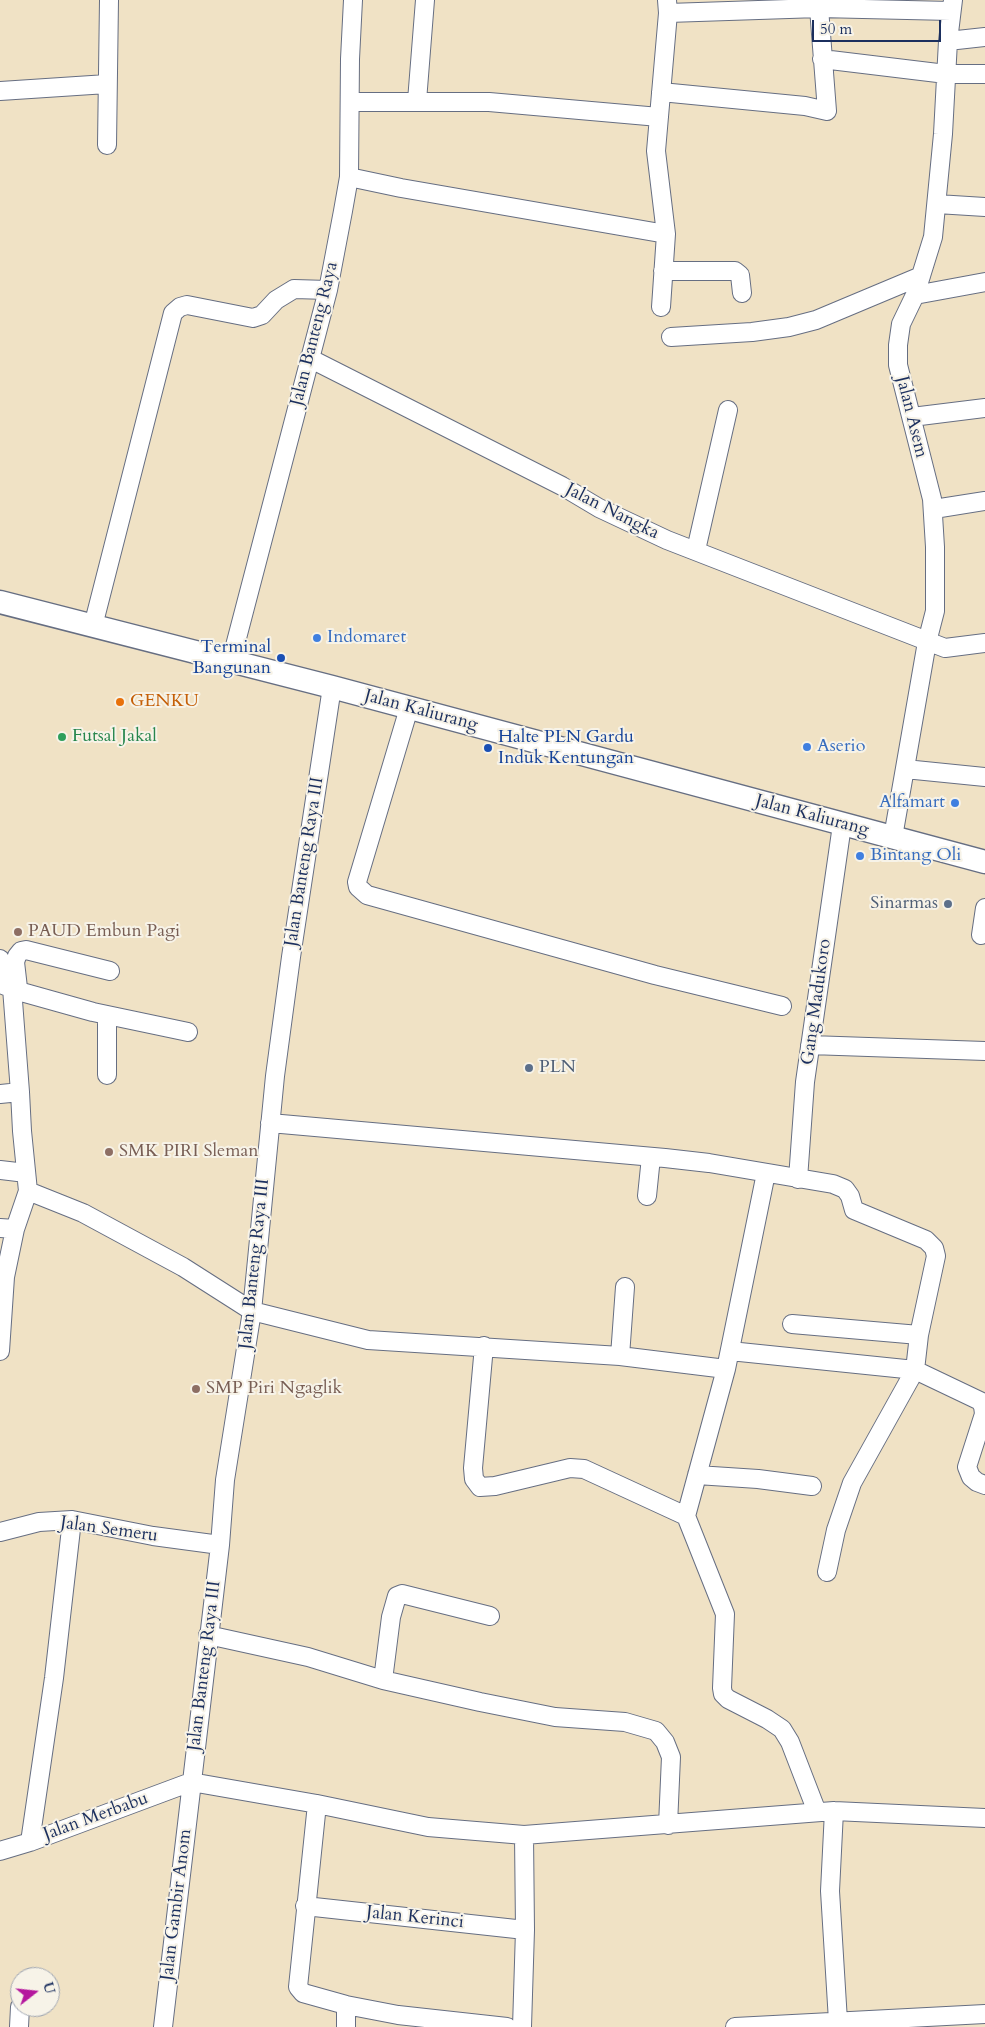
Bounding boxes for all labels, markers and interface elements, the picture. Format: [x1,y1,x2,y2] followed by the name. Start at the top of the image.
[815,10,944,42] scale bar
[820,19,852,39] text: 50 m
[287,260,343,408] street label: Jalan Banteng Raya
[890,374,932,460] street label: Jalan Asem
[562,479,662,545] street label: Jalan Nangka
[327,627,406,649] place label: Indomaret
[311,632,323,644] marker: Indomaret
[193,637,271,680] place label: Terminal Bangunan
[275,652,287,664] marker: Terminal Bangunan
[362,685,480,737] street label: Jalan Kaliurang
[130,691,199,713] place label: GENKU
[114,696,126,708] marker: GENKU
[72,726,157,748] place label: Futsal Jakal
[498,727,634,770] place label: Halte PLN Gardu Induk Kentungan
[56,731,68,743] marker: Futsal Jakal
[817,736,865,758] place label: Aserio
[801,741,813,753] marker: Aserio
[482,742,494,754] marker: Halte PLN Gardu Induk Kentungan
[281,776,329,948] street label: Jalan Banteng Raya III
[753,790,871,842] street label: Jalan Kaliurang
[879,792,945,814] place label: Alfamart
[949,797,961,809] marker: Alfamart
[870,845,961,867] place label: Bintang Oli
[854,850,866,862] marker: Bintang Oli
[870,893,938,915] place label: Sinarmas
[942,898,954,910] marker: Sinarmas
[28,921,180,943] place label: PAUD Embun Pagi
[12,926,24,938] marker: PAUD Embun Pagi
[797,938,837,1066] street label: Gang Madukoro
[539,1057,576,1079] place label: PLN
[523,1062,535,1074] marker: PLN
[119,1141,258,1163] place label: SMK PIRI Sleman
[103,1146,115,1158] marker: SMK PIRI Sleman
[235,1178,275,1350] street label: Jalan Banteng Raya III
[206,1378,342,1400] place label: SMP Piri Ngaglik
[190,1383,202,1395] marker: SMP Piri Ngaglik
[59,1512,159,1548] street label: Jalan Semeru
[184,1580,226,1752] street label: Jalan Banteng Raya III
[41,1788,151,1846] street label: Jalan Merbabu
[157,1828,197,1982] street label: Jalan Gambir Anom
[365,1902,465,1934] street label: Jalan Kerinci
[10,1967,60,2017] north arrow
[38,1980,60,1996] text: U

